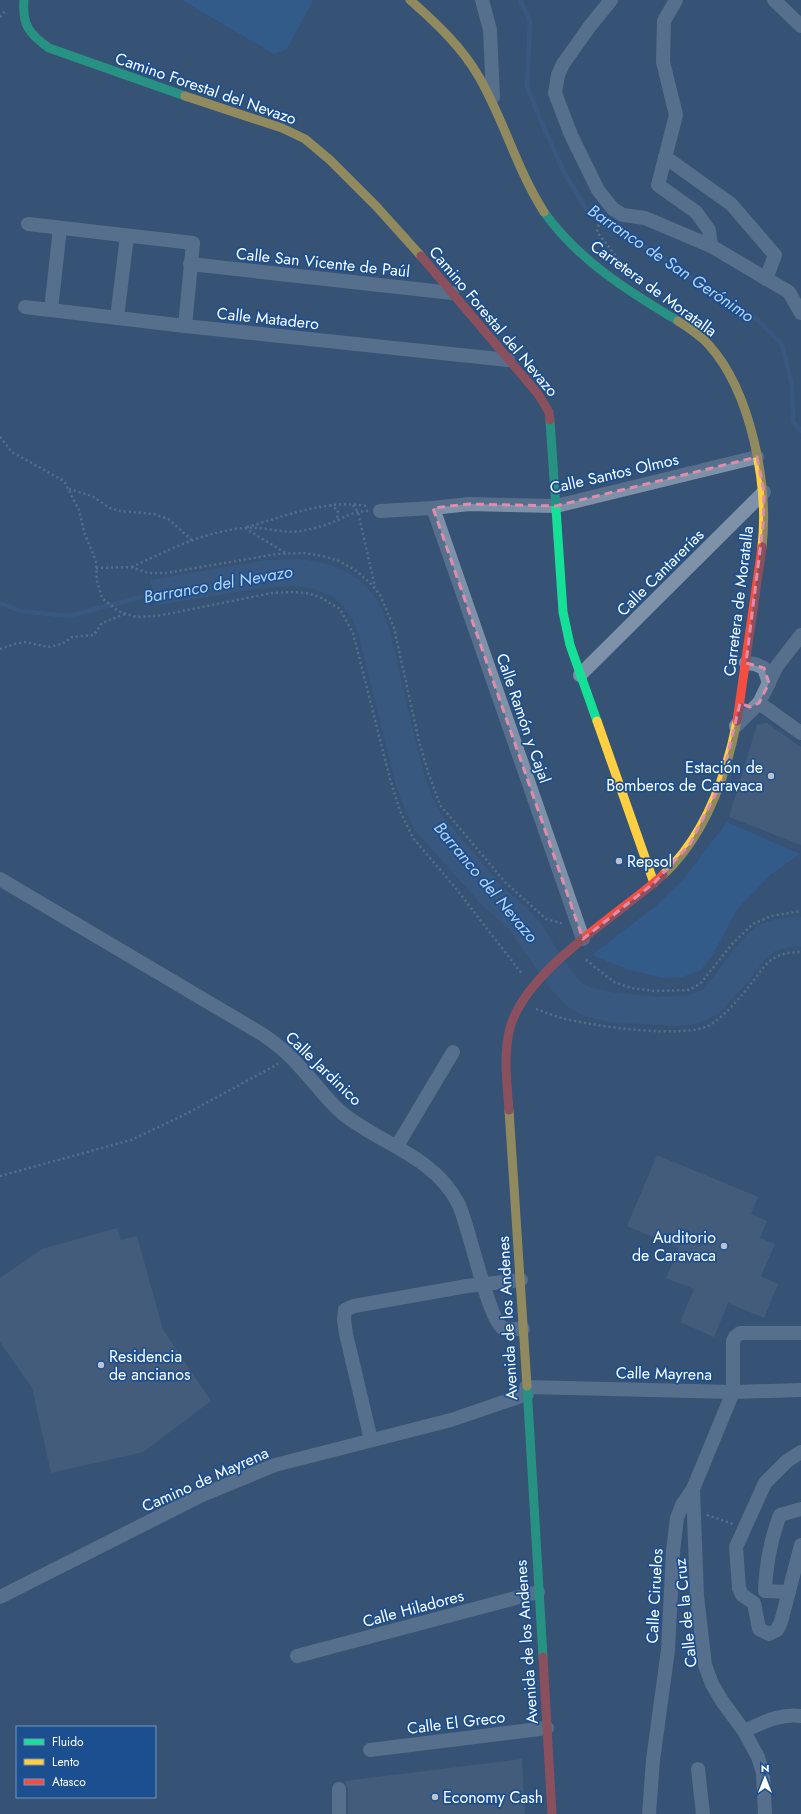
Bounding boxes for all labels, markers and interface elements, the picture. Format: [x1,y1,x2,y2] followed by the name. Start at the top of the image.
[112,47,300,130] street label: Camino Forestal del Nevazo
[583,198,759,328] water label: Barranco de San Gerónimo
[586,235,722,342] street label: Carretera de Moratalla
[424,241,564,402] street label: Camino Forestal del Nevazo
[235,242,411,283] street label: Calle San Vicente de Paúl
[216,302,320,335] street label: Calle Matadero
[547,447,681,500] street label: Calle Santos Olmos
[612,524,709,621] street label: Calle Cantarerías
[718,525,759,678] street label: Carretera de Moratalla
[142,559,294,609] water label: Barranco del Nevazo
[491,650,557,786] street label: Calle Ramón y Cajal
[606,756,763,797] place label: Estación de Bomberos de Caravaca
[766,771,776,781] marker: Estación de Bomberos de Caravaca
[428,817,544,947] water label: Barranco del Nevazo
[627,850,672,873] place label: Repsol
[614,856,624,866] marker: Repsol
[280,1026,367,1111] street label: Calle Jardinico
[632,1226,716,1267] place label: Auditorio de Caravaca
[492,1235,523,1401] street label: Avenida de los Andenes
[719,1241,729,1251] marker: Auditorio de Caravaca
[109,1345,190,1386] place label: Residencia de ancianos
[96,1360,106,1370] marker: Residencia de ancianos
[616,1361,712,1386] street label: Calle Mayrena
[138,1441,272,1518] street label: Camino de Mayrena
[641,1548,668,1644] street label: Calle Ciruelos
[668,1557,703,1669] street label: Calle de la Cruz
[509,1559,544,1725] street label: Avenida de los Andenes
[360,1584,466,1633] street label: Calle Hiladores
[406,1705,507,1740] street label: Calle El Greco
[16,1726,156,1798] legend
[52,1733,84,1751] text: Fluido
[52,1753,80,1771] text: Lento
[745,1758,785,1798] north arrow
[761,1760,769,1776] text: N
[52,1773,86,1791] text: Atasco
[443,1786,543,1809] place label: Economy Cash
[430,1792,440,1802] marker: Economy Cash

